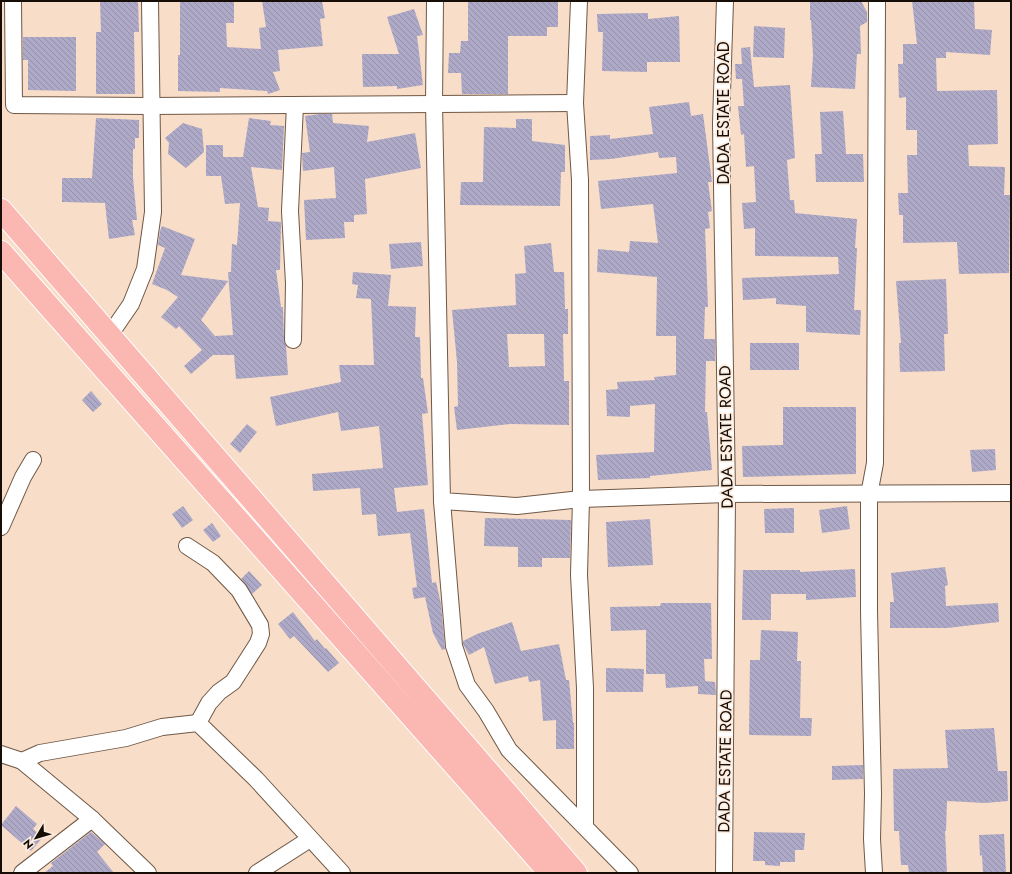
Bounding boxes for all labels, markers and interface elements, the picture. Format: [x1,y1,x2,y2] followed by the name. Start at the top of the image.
[712,41,735,185] street label: DADA ESTATE ROAD
[713,365,739,509] street label: DADA ESTATE ROAD
[712,689,738,833] street label: DADA ESTATE ROAD
[16,818,56,858] north arrow
[19,836,37,853] text: N

